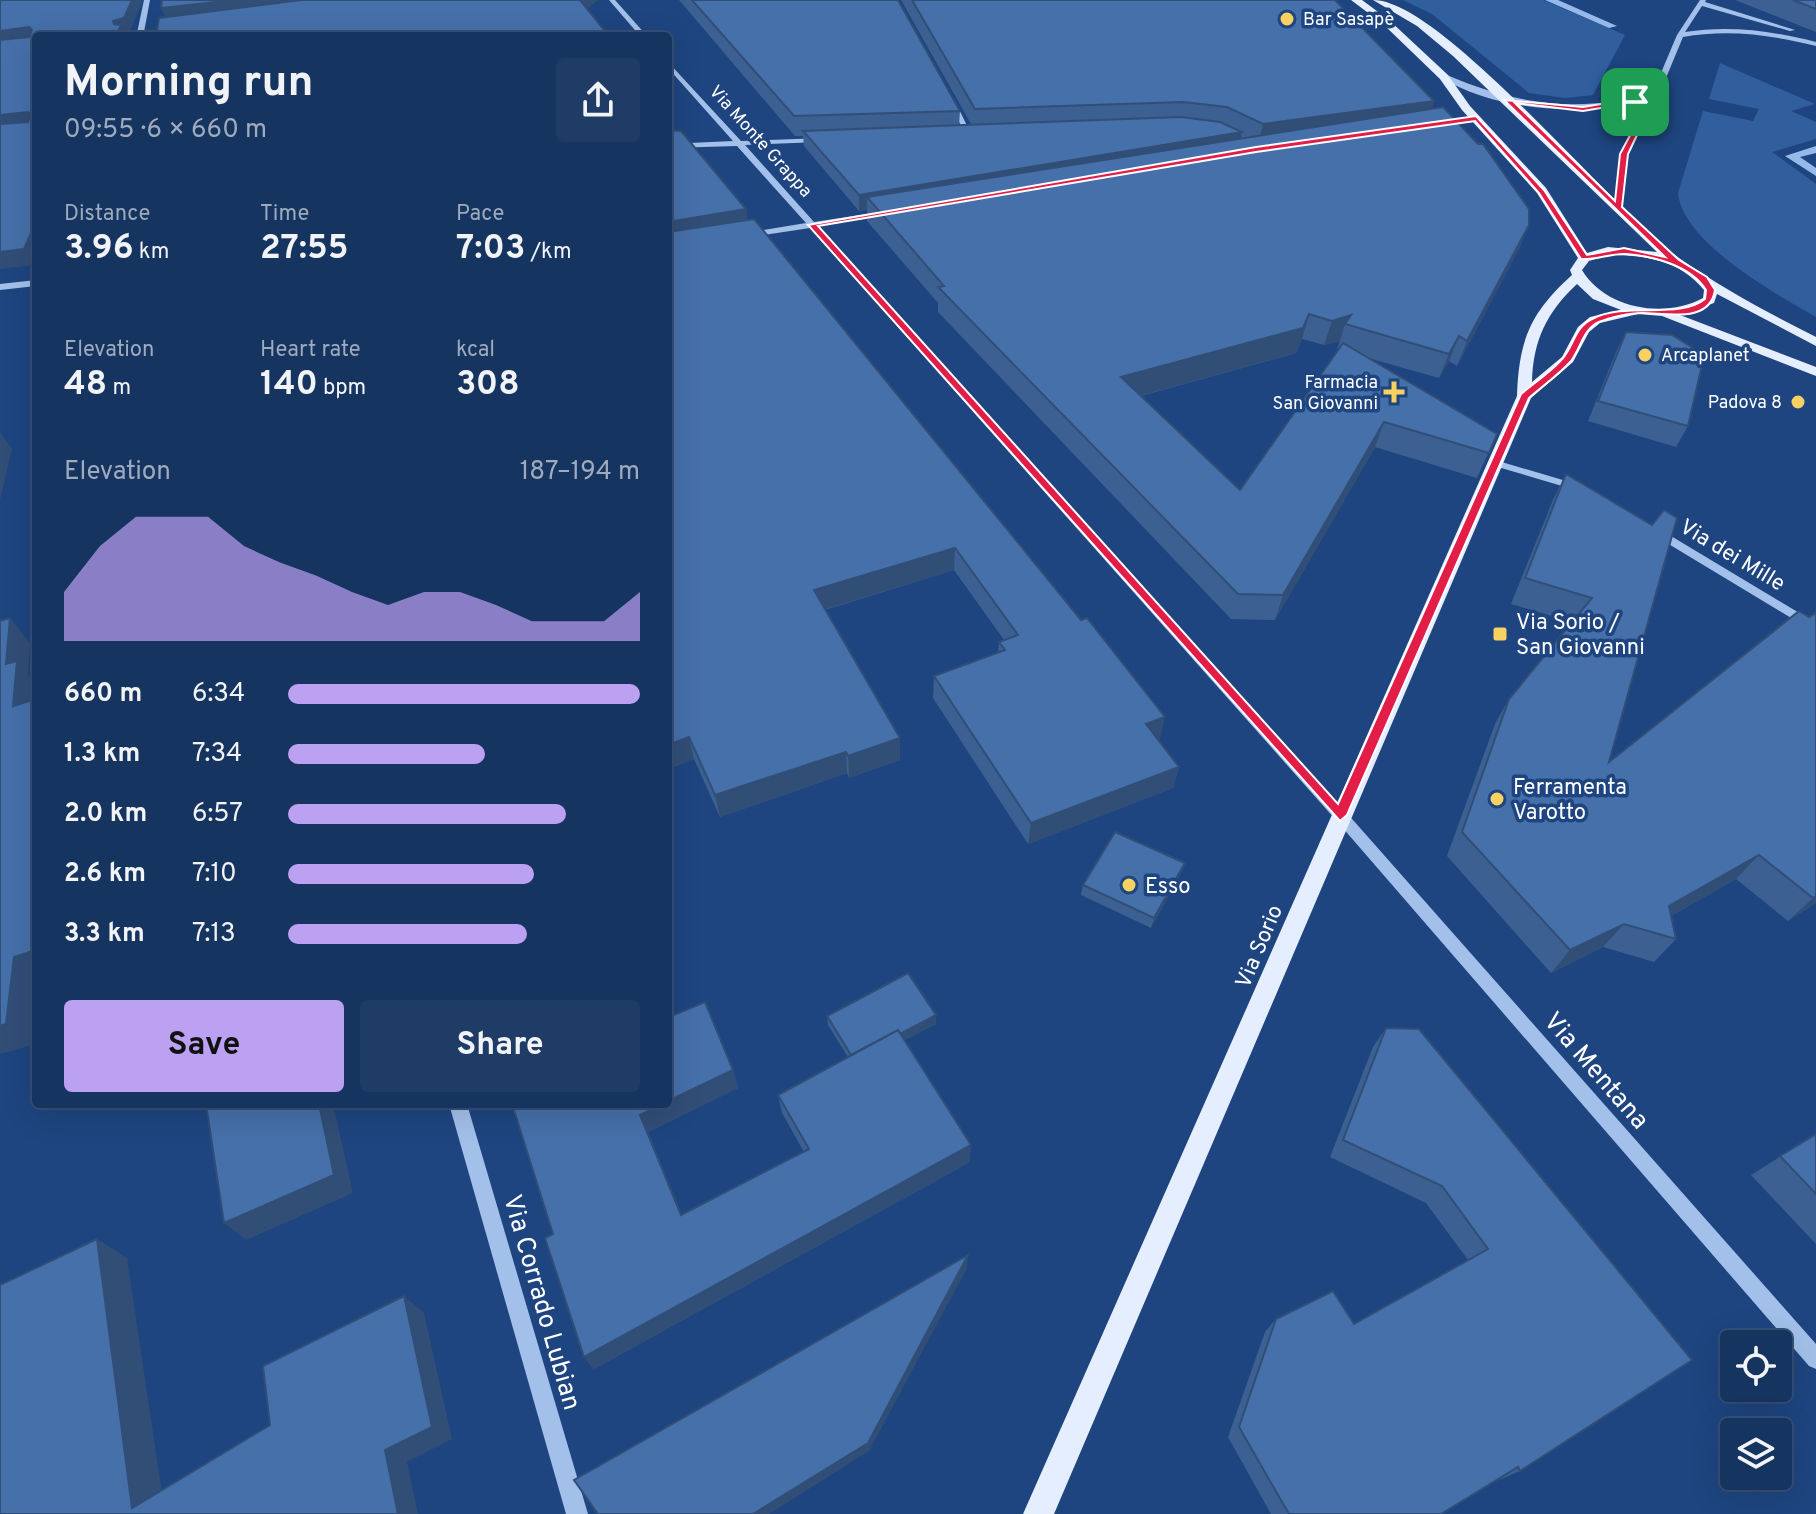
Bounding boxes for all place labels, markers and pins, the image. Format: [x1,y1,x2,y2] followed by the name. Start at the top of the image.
[1303,9,1394,32] place label: Bar Sasapè
[1278,10,1296,28] marker: Bar Sasapè
[1601,68,1669,136] pin
[1661,345,1750,368] place label: Arcaplanet
[1636,346,1654,364] marker: Arcaplanet
[1273,372,1378,416] place label: Farmacia San Giovanni
[1385,383,1403,401] marker: Farmacia San Giovanni
[1708,392,1782,415] place label: Padova 8
[1789,393,1807,411] marker: Padova 8
[1516,610,1645,662] place label: Via Sorio / San Giovanni
[1491,625,1509,643] marker: Via Sorio / San Giovanni
[1513,775,1627,827] place label: Ferramenta Varotto
[1488,790,1506,808] marker: Ferramenta Varotto
[1145,874,1190,901] place label: Esso
[1120,876,1138,894] marker: Esso

